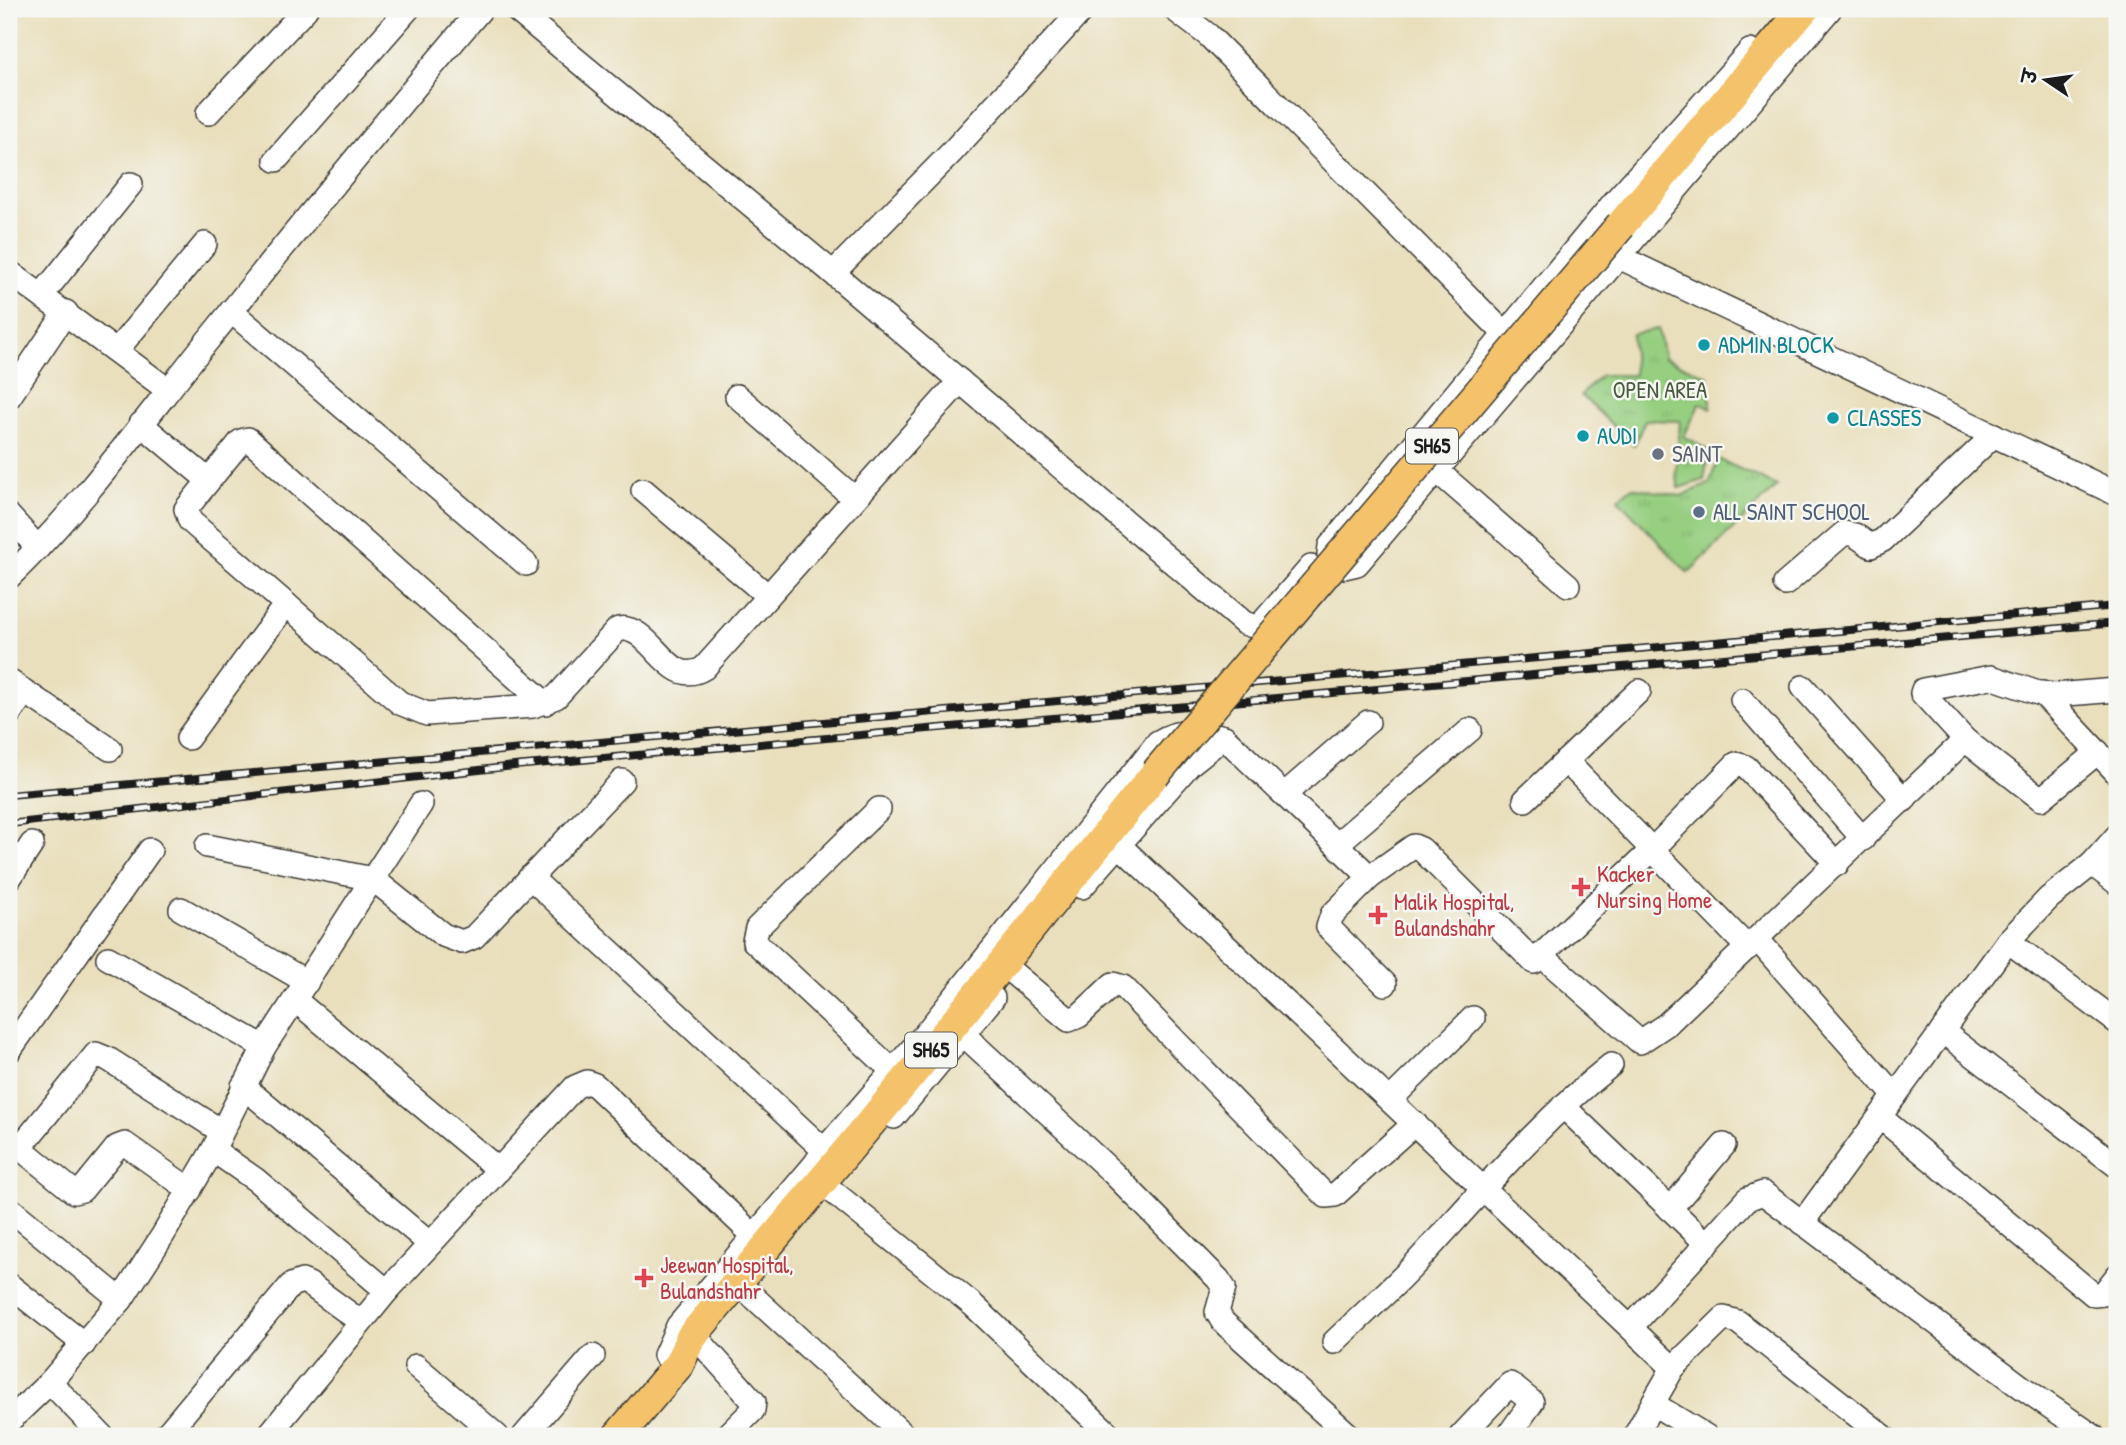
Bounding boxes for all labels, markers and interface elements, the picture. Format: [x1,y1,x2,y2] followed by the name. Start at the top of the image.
[2010,46,2080,116] north arrow
[2015,65,2044,87] text: उ
[1718,329,1834,360] place label: ADMIN BLOCK
[1696,337,1712,353] marker: ADMIN BLOCK
[1613,374,1707,405] park label: OPEN AREA
[1847,402,1922,433] place label: CLASSES
[1825,410,1841,426] marker: CLASSES
[1597,420,1637,451] place label: AUDI
[1406,428,1458,464] road number: SH65
[1575,428,1591,444] marker: AUDI
[1672,438,1722,469] place label: SAINT
[1650,446,1666,462] marker: SAINT
[1713,496,1870,527] place label: ALL SAINT SCHOOL
[1691,504,1707,520] marker: ALL SAINT SCHOOL
[1597,858,1712,915] place label: Kacker Nursing Home
[1571,877,1591,897] marker: Kacker Nursing Home
[1394,886,1514,943] place label: Malik Hospital, Bulandshahr
[1368,905,1388,925] marker: Malik Hospital, Bulandshahr
[905,1032,957,1068] road number: SH65
[660,1249,794,1306] place label: Jeewan Hospital, Bulandshahr
[634,1268,654,1288] marker: Jeewan Hospital, Bulandshahr

